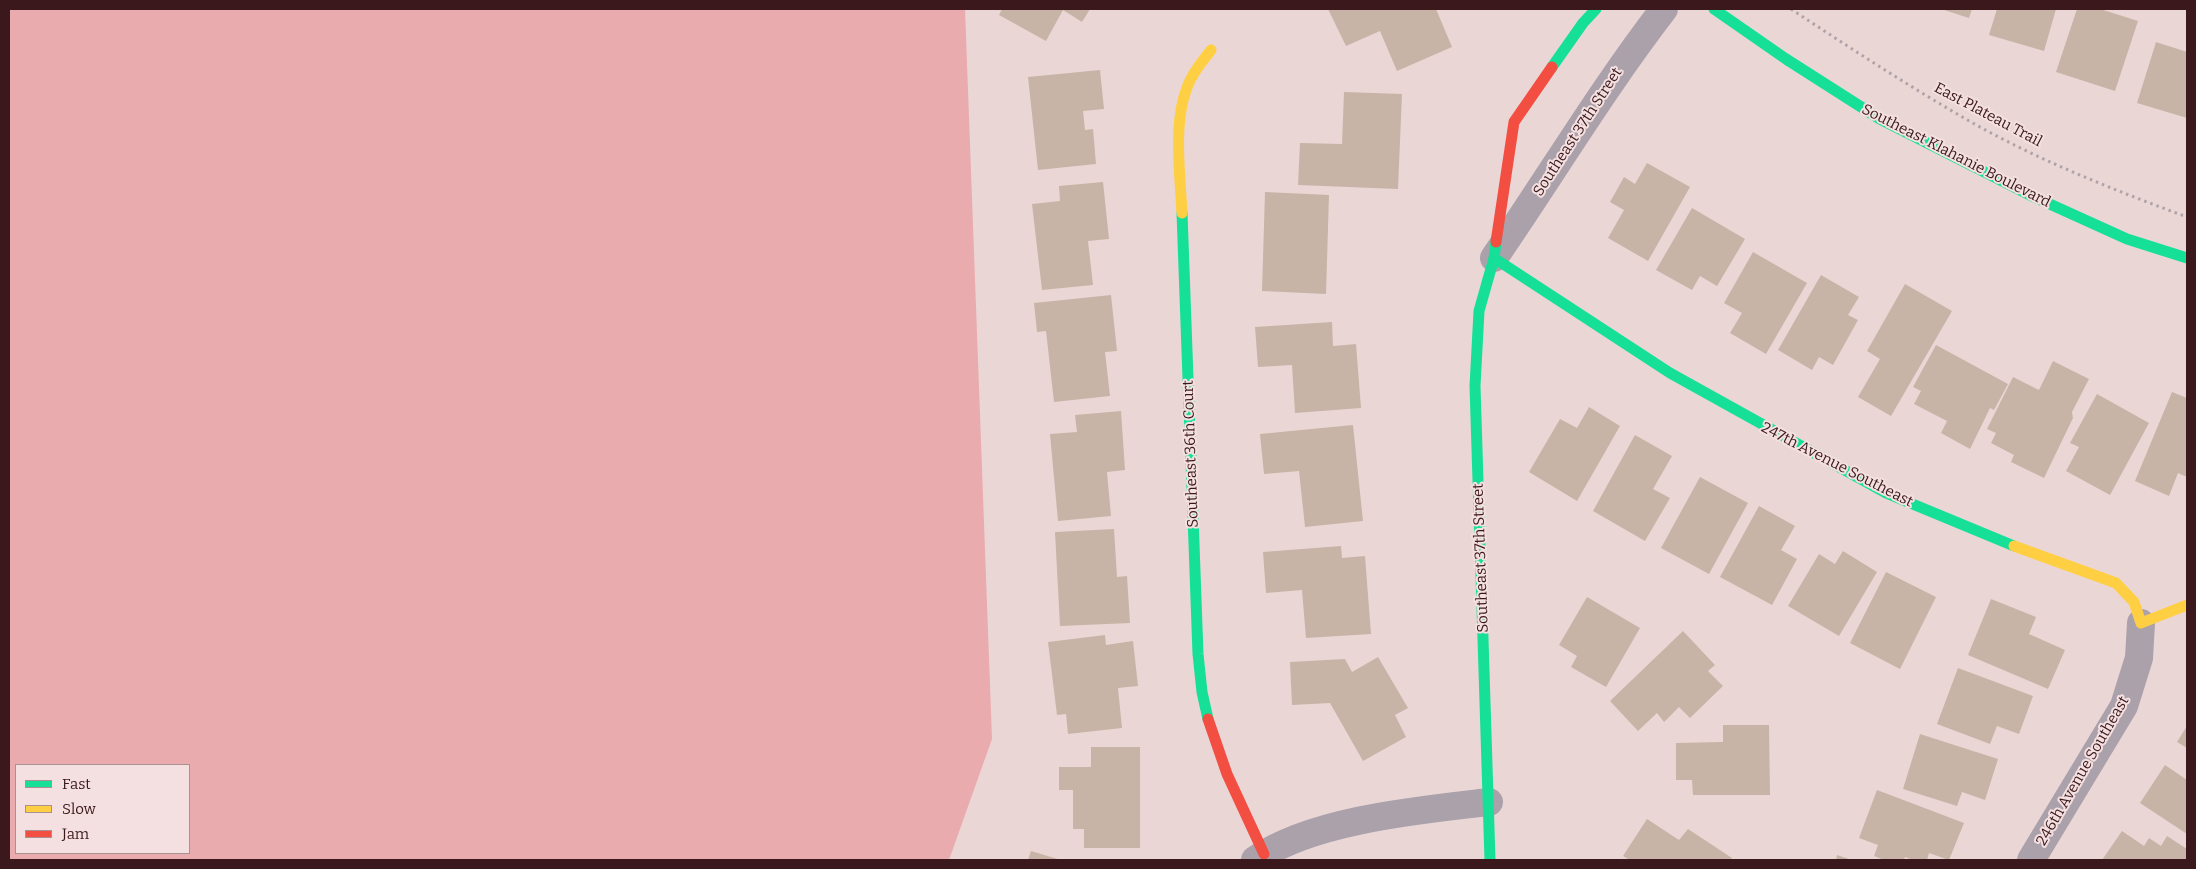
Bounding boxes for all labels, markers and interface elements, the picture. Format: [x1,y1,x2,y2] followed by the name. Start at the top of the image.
[1530,64,1626,200] street label: Southeast 37th Street
[1931,79,2045,151] street label: East Plateau Trail
[1859,100,2053,212] street label: Southeast Klahanie Boulevard
[1179,380,1203,528] street label: Southeast 36th Court
[1758,419,1916,511] street label: 247th Avenue Southeast
[1469,483,1493,633] street label: Southeast 37th Street
[2033,693,2133,849] street label: 246th Avenue Southeast
[15,764,190,854] legend
[62,775,91,793] text: Fast
[62,800,96,818] text: Slow
[62,825,89,843] text: Jam

